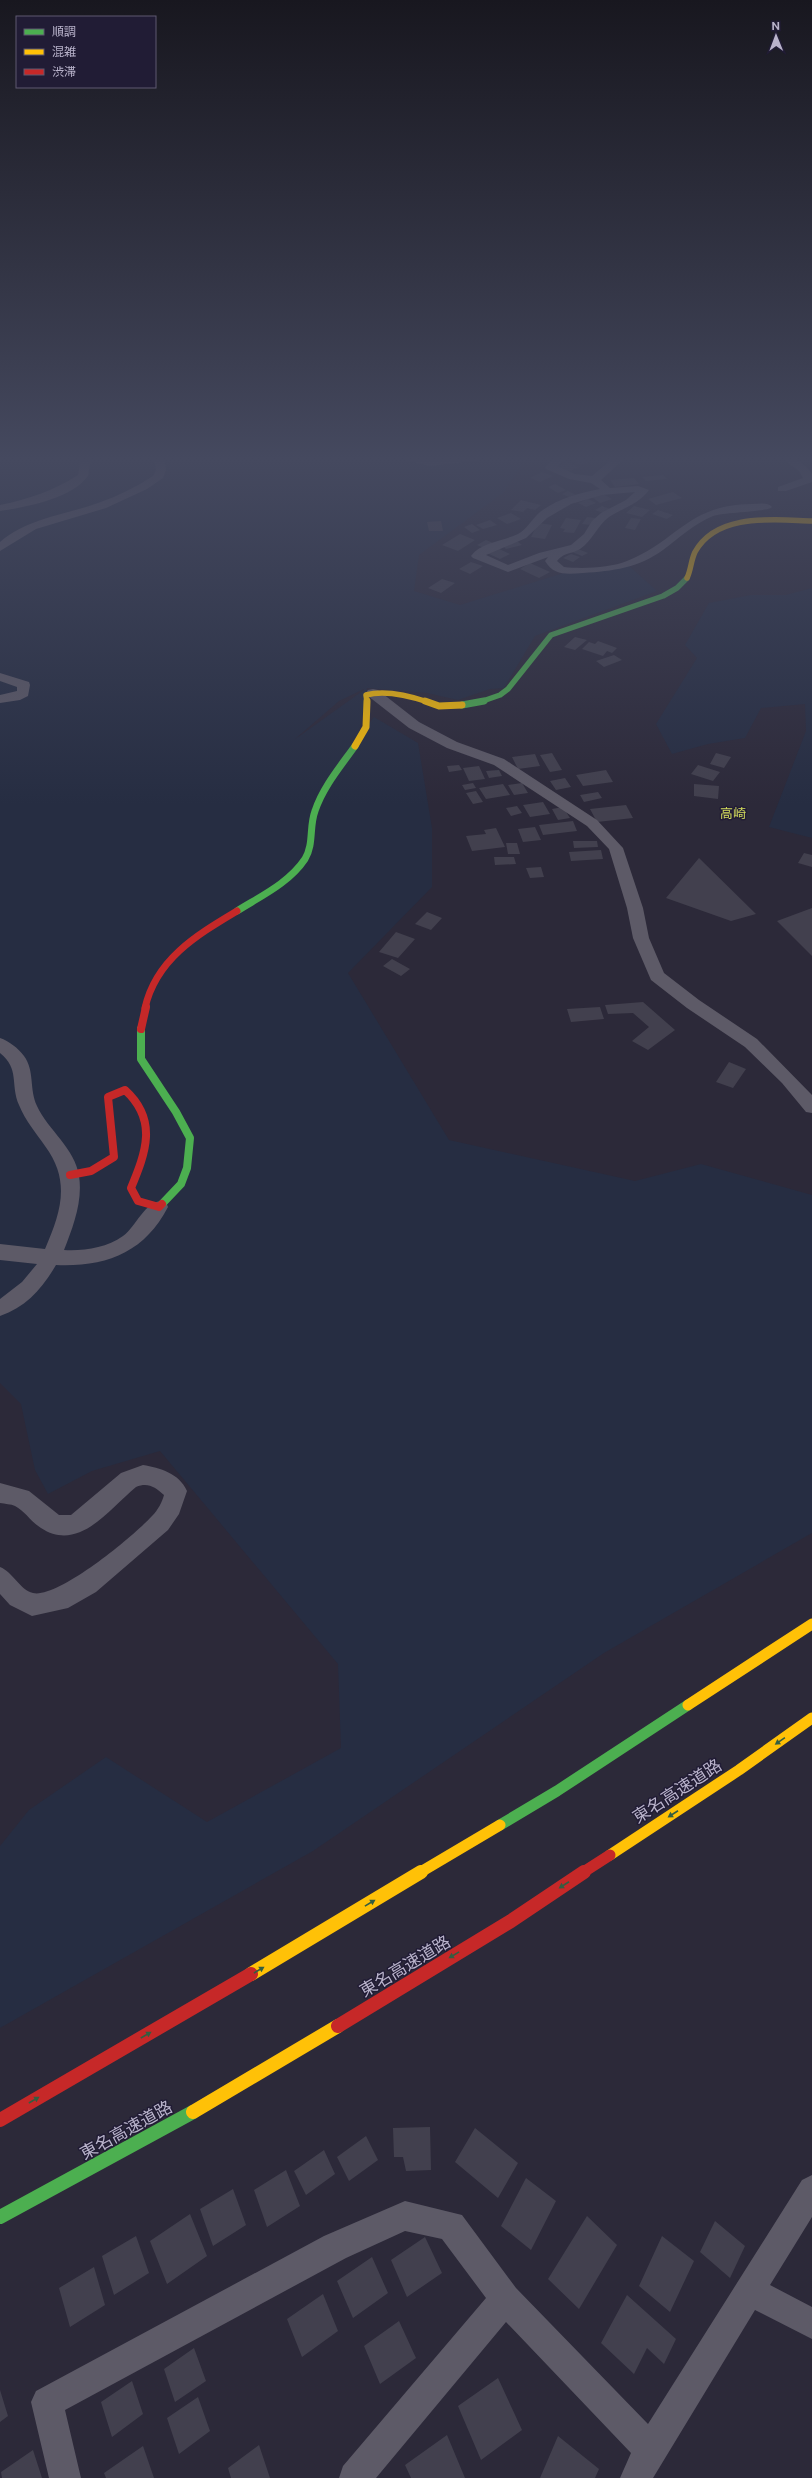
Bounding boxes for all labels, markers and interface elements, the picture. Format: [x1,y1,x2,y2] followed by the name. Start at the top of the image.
[16,16,156,88] legend
[756,16,796,56] north arrow
[771,20,780,32] text: N
[52,25,76,39] text: 順調
[52,45,76,59] text: 混雑
[52,65,76,79] text: 渋滞
[720,806,746,821] district label: 高崎
[775,1737,785,1745] one-way arrow
[629,1755,725,1827] street label: 東名高速道路
[667,1810,678,1818] one-way arrow
[558,1882,570,1889] one-way arrow
[364,1899,376,1906] one-way arrow
[356,1931,454,2001] street label: 東名高速道路
[449,1951,459,1959] one-way arrow
[253,1966,265,1973] one-way arrow
[141,2032,152,2039] one-way arrow
[28,2097,40,2104] one-way arrow
[77,2097,175,2163] street label: 東名高速道路

